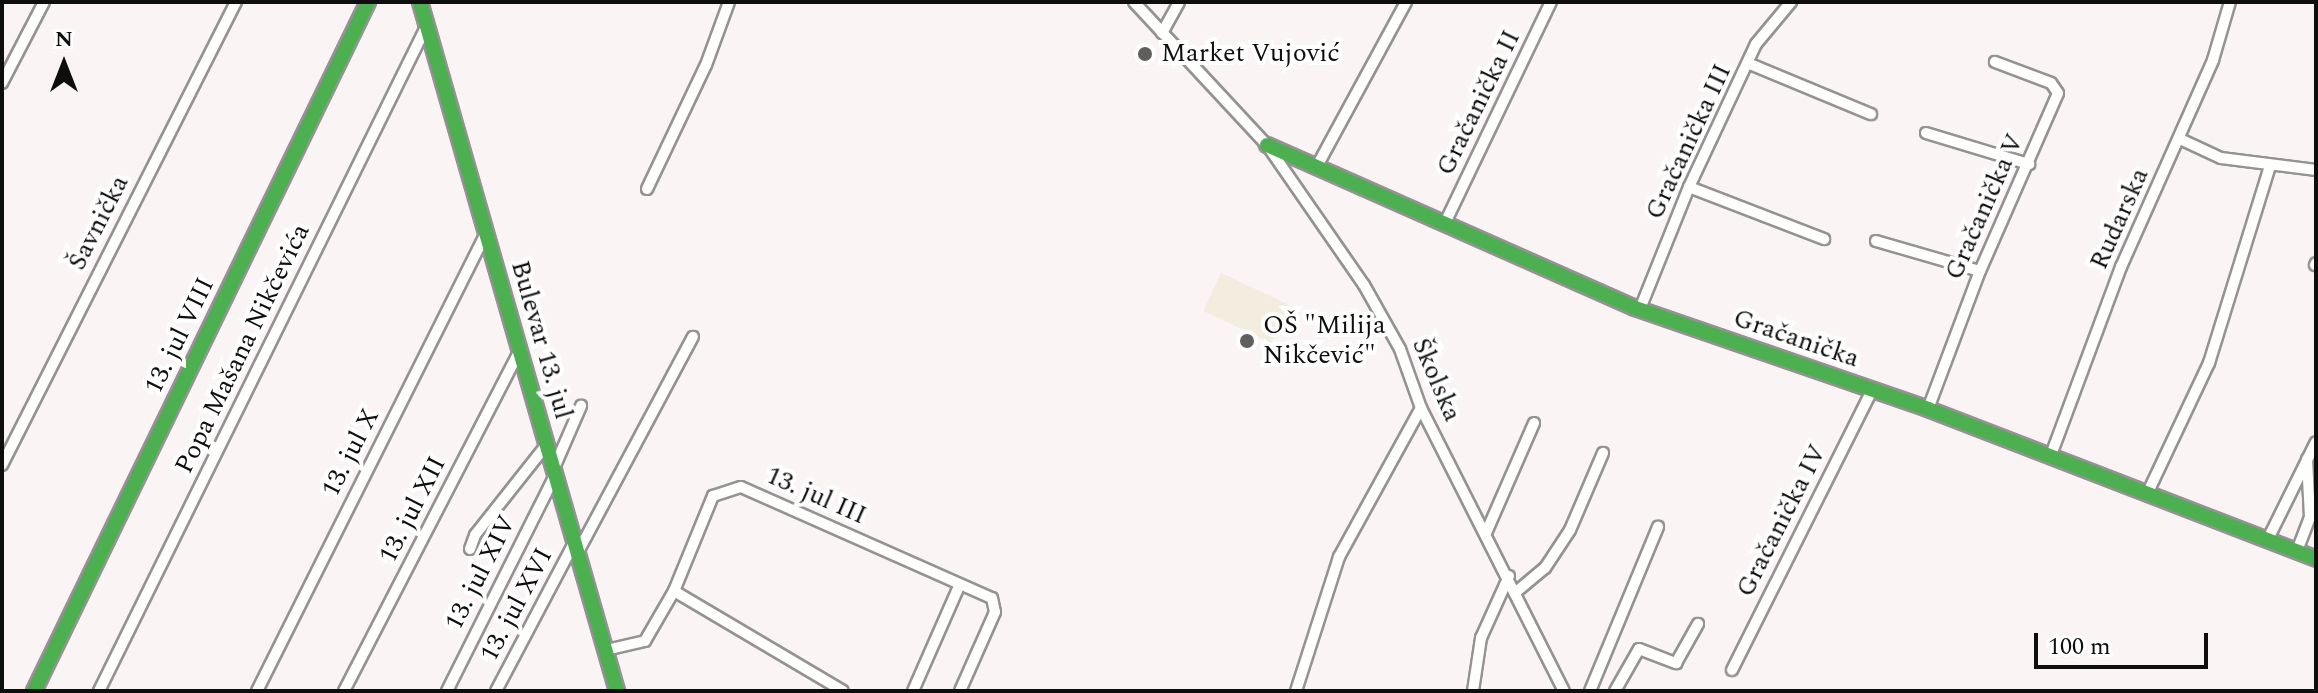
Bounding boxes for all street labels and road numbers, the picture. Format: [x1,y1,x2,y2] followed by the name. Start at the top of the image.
[1430,25,1528,181] street label: Gračanička II
[1639,59,1739,225] street label: Gračanička III
[1939,129,2031,285] street label: Gračanička V
[2084,164,2156,274] street label: Rudarska
[62,171,136,275] street label: Šavnička
[169,219,317,479] street label: Popa Mašana Nikčevića
[503,257,579,423] street label: Bulevar 13. jul
[138,273,222,399] street label: 13. jul VIII
[1729,303,1863,375] street label: Gračanička
[1405,334,1467,426] street label: Školska
[316,404,386,502] street label: 13. jul X
[1730,440,1834,602] street label: Gračanička IV
[373,452,453,568] street label: 13. jul XII
[761,460,871,532] street label: 13. jul III
[439,510,523,636] street label: 13. jul XIV
[474,543,560,667] street label: 13. jul XVI

